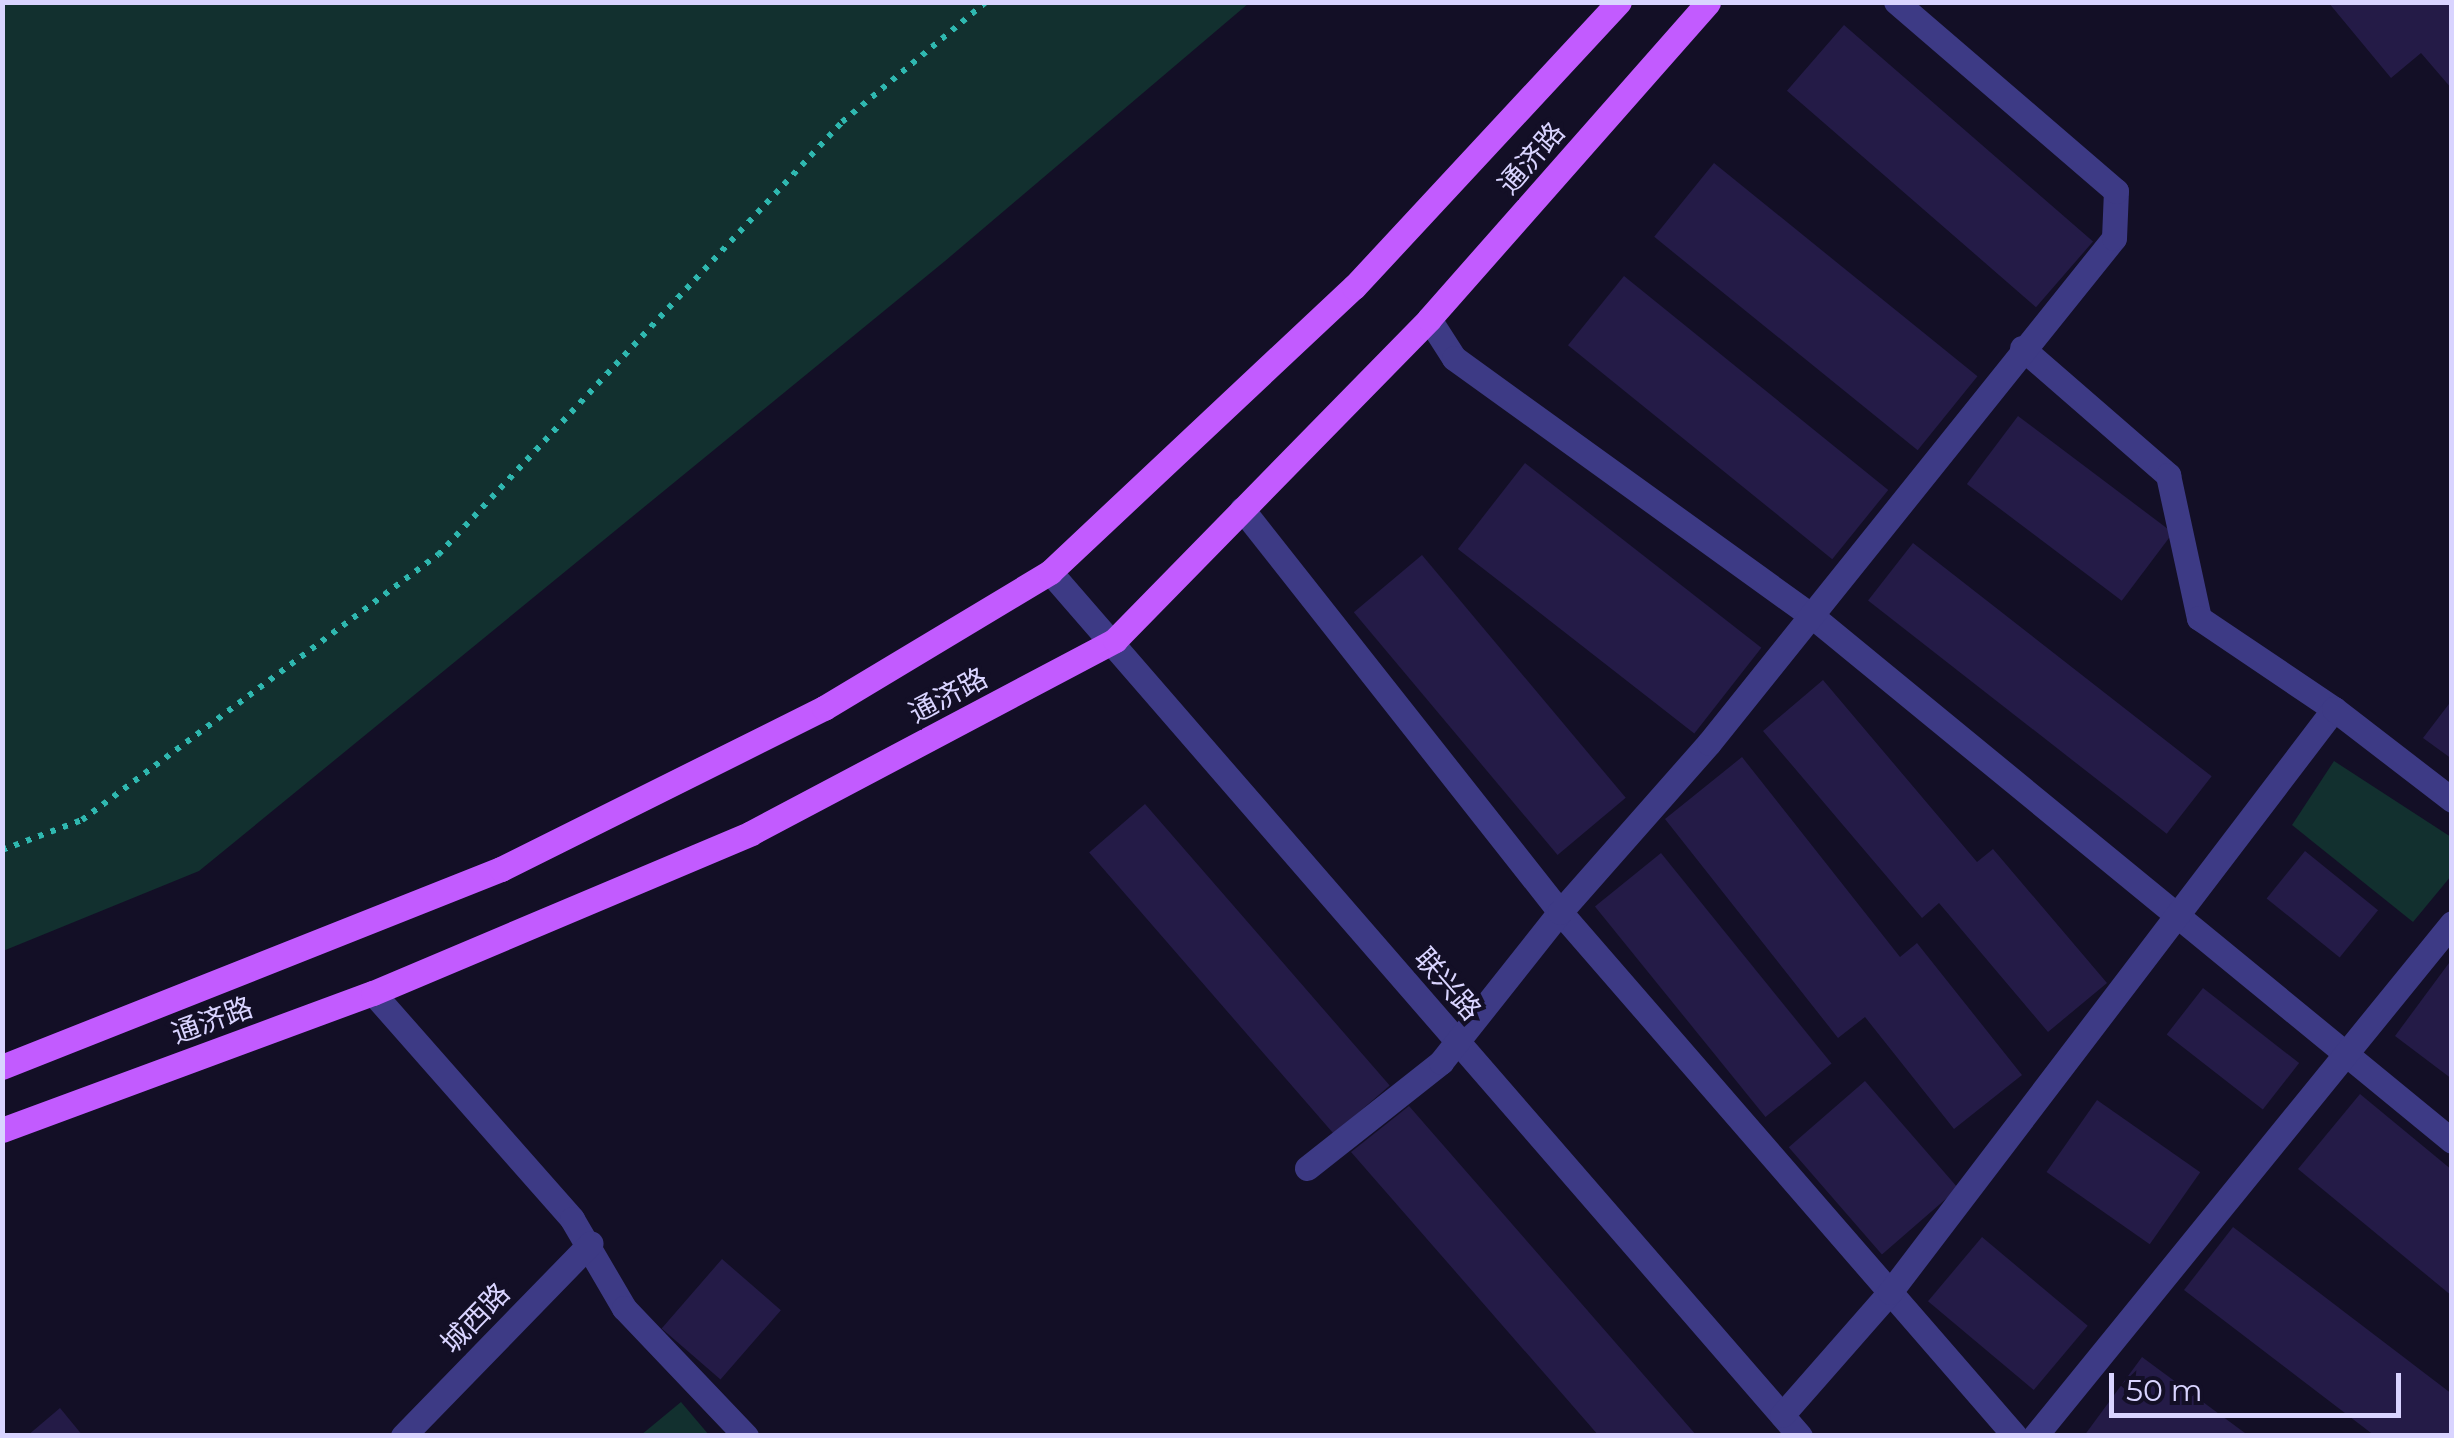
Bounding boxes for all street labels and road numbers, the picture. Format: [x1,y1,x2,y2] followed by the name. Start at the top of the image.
[1491,115,1571,201] street label: 通济路
[903,660,993,730] street label: 通济路
[1408,941,1488,1027] street label: 联兴路
[167,990,257,1050] street label: 通济路
[434,1276,516,1360] street label: 城西路

